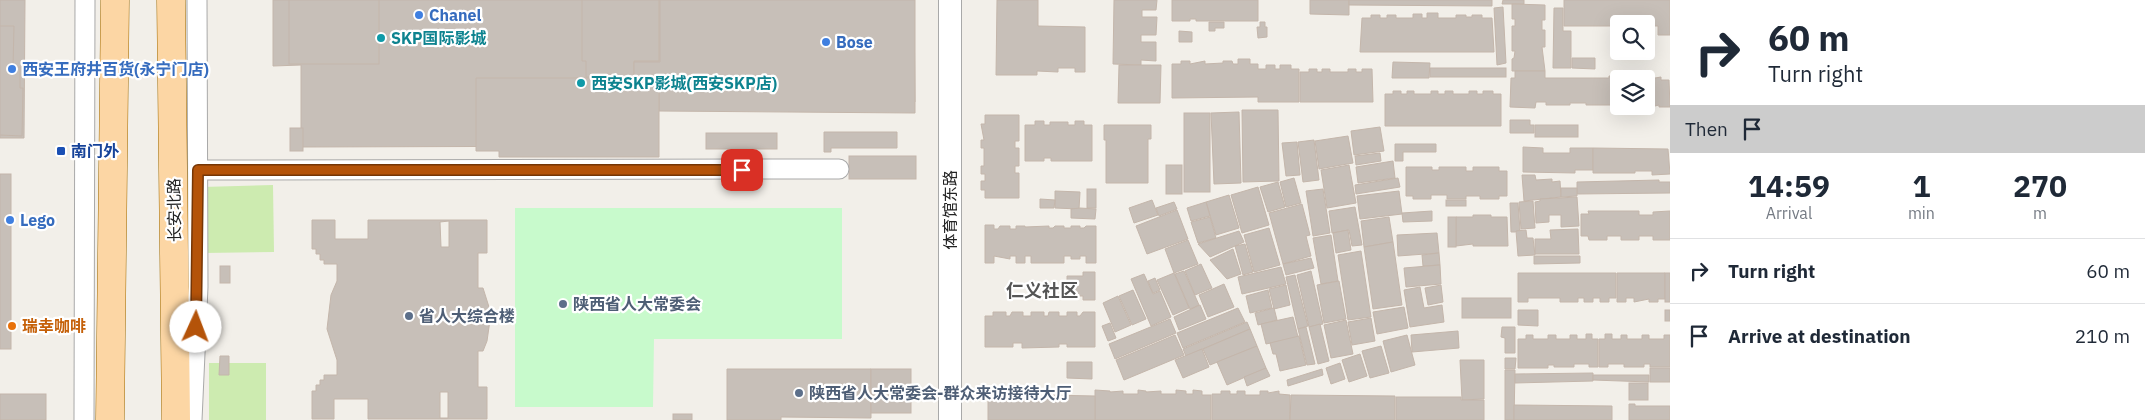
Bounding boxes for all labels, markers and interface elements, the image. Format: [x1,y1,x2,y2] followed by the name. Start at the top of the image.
[429,5,482,25] place label: Chanel
[413,9,425,21] marker: Chanel
[1610,15,1655,115] map controls
[1610,15,1655,60] button: search
[1768,15,1850,61] text: 60 m
[1685,20,1750,85] icon: right
[391,28,487,48] place label: SKP国际影城
[375,32,387,44] marker: SKP国际影城
[836,32,873,52] place label: Bose
[820,36,832,48] marker: Bose
[22,59,209,79] place label: 西安王府井百货(永宁门店)
[1768,59,1863,88] text: Turn right
[6,63,18,75] marker: 西安王府井百货(永宁门店)
[1610,70,1655,115] button: layers
[591,73,777,93] place label: 西安SKP影城(西安SKP店)
[575,77,587,89] marker: 西安SKP影城(西安SKP店)
[1738,115,1766,143] icon: arrive
[1685,117,1728,141] text: Then
[71,141,120,161] place label: 南门外
[55,145,67,157] marker: 南门外
[721,149,763,191] pin
[728,156,756,184] icon: arrive
[1748,166,1830,205] text: 14:59
[1912,166,1930,205] text: 1
[2013,166,2067,205] text: 270
[940,170,960,250] street label: 体育馆东路
[163,178,185,242] street label: 长安北路
[1766,203,1812,223] text: Arrival
[1908,203,1935,223] text: min
[2033,203,2047,223] text: m
[20,210,55,230] place label: Lego
[4,214,16,226] marker: Lego
[1685,257,1713,285] icon: right
[1728,259,1815,283] text: Turn right
[2086,259,2130,283] text: 60 m
[1006,279,1078,302] district label: 仁义社区
[573,294,701,314] place label: 陕西省人大常委会
[557,298,569,310] marker: 陕西省人大常委会
[169,300,221,352] position arrow
[419,306,515,326] place label: 省人大综合楼
[403,310,415,322] marker: 省人大综合楼
[22,316,86,336] place label: 瑞幸咖啡
[6,320,18,332] marker: 瑞幸咖啡
[1685,322,1713,350] icon: arrive
[1728,324,1911,348] text: Arrive at destination
[2075,324,2130,348] text: 210 m
[809,383,1071,403] place label: 陕西省人大常委会-群众来访接待大厅
[793,387,805,399] marker: 陕西省人大常委会-群众来访接待大厅

